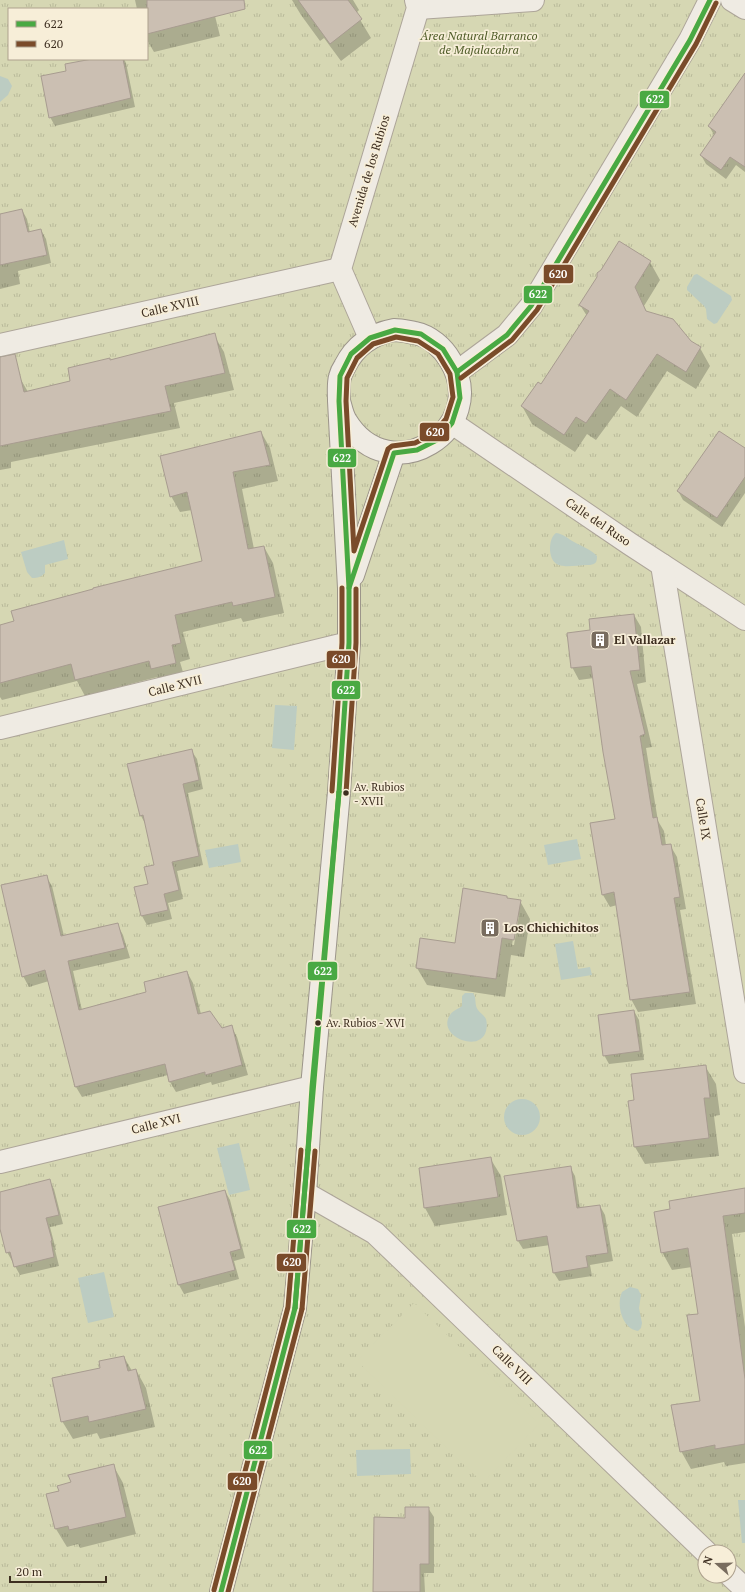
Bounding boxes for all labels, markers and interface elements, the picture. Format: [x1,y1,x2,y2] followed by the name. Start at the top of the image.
[8,8,148,60] legend
[44,16,63,31] text: 622
[419,28,538,57] park label: Área Natural Barranco de Majalacabra
[44,36,63,51] text: 620
[639,90,670,109] line badge: 622
[646,92,664,106] text: 622
[344,113,393,229] street label: Avenida de los Rubios
[543,264,574,284] line badge: 620
[549,267,567,281] text: 620
[523,285,553,304] line badge: 622
[529,287,547,301] text: 622
[140,293,200,320] street label: Calle XVIII
[419,422,450,442] line badge: 620
[426,425,444,439] text: 620
[327,448,357,468] line badge: 622
[333,451,351,465] text: 622
[563,494,634,549] street label: Calle del Ruso
[589,629,611,651] building icon: El Vallazar
[614,632,676,647] place label: El Vallazar
[326,650,356,669] line badge: 620
[332,652,350,666] text: 620
[147,672,203,699] street label: Calle XVII
[331,680,361,700] line badge: 622
[337,683,355,697] text: 622
[354,780,405,808] place label: Av. Rubios - XVII
[341,788,351,798] marker: Av. Rubios - XVII
[693,797,714,841] street label: Calle IX
[479,917,501,939] building icon: Los Chichichitos
[504,920,599,935] place label: Los Chichichitos
[307,961,338,981] line badge: 622
[314,964,332,978] text: 622
[326,1016,405,1030] place label: Av. Rubios - XVI
[313,1018,323,1028] marker: Av. Rubios - XVI
[130,1110,182,1137] street label: Calle XVI
[286,1219,317,1239] line badge: 622
[293,1222,311,1236] text: 622
[276,1253,307,1272] line badge: 620
[283,1255,301,1269] text: 620
[489,1342,536,1388] street label: Calle VIII
[243,1440,273,1460] line badge: 622
[249,1443,267,1457] text: 622
[227,1472,258,1491] line badge: 620
[233,1474,251,1488] text: 620
[697,1544,737,1584] north arrow
[700,1554,716,1567] text: N
[10,1558,106,1584] scale bar
[16,1564,43,1579] text: 20 m

